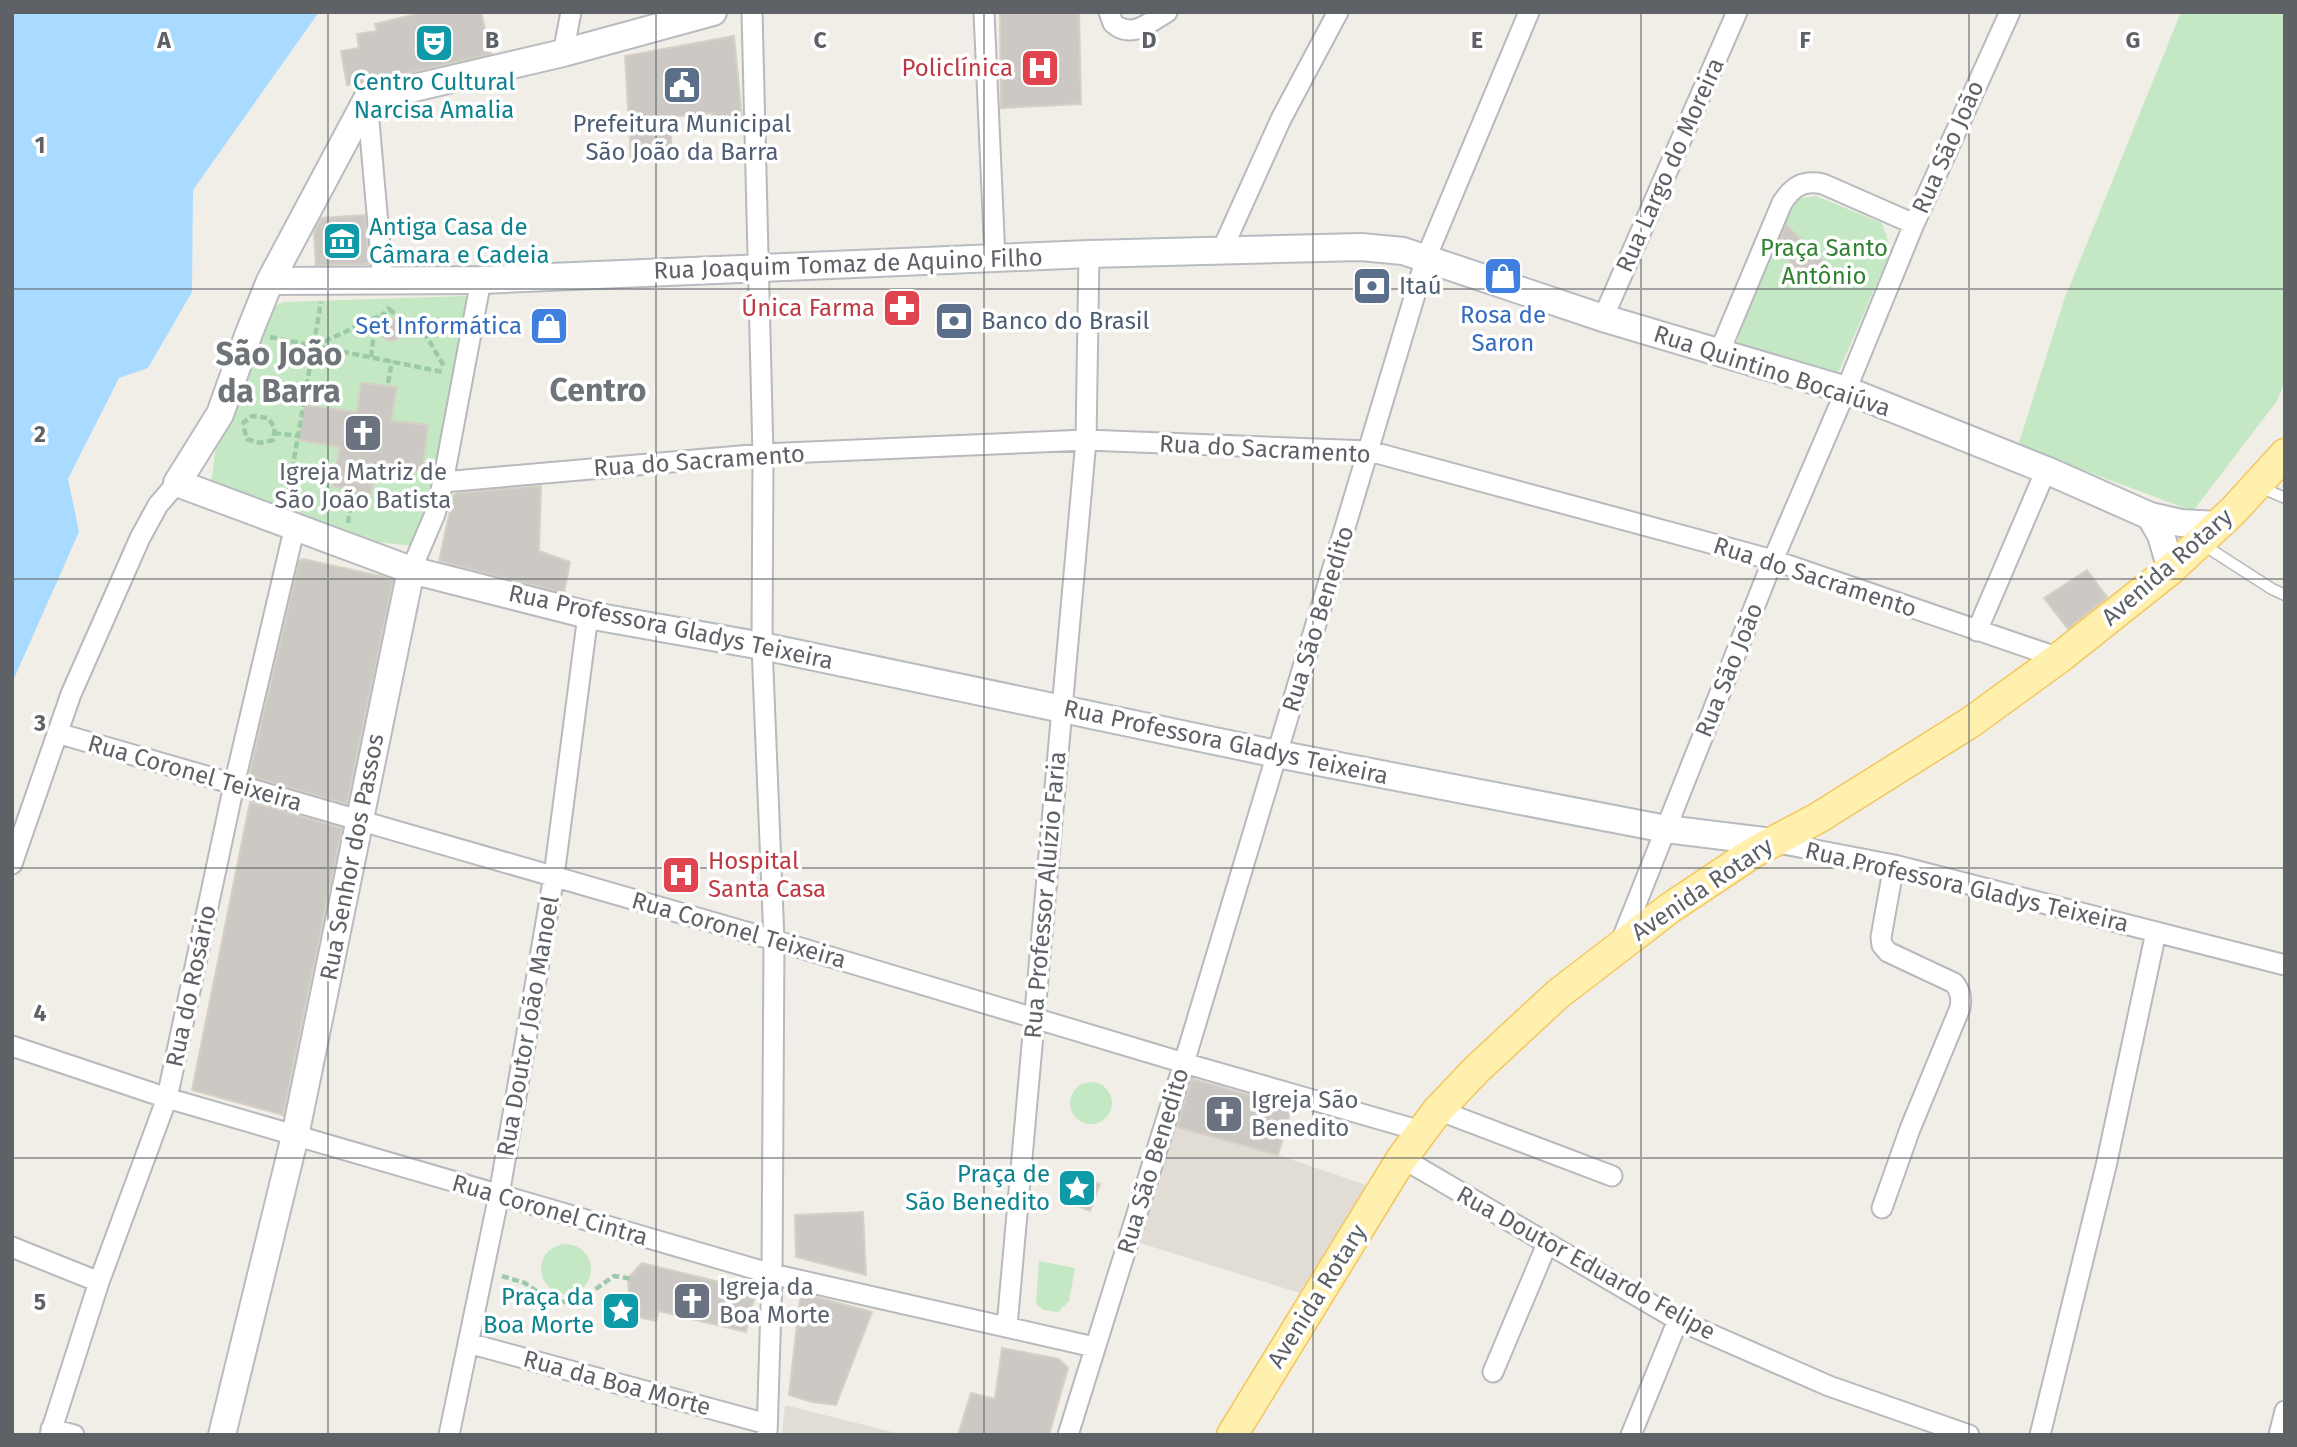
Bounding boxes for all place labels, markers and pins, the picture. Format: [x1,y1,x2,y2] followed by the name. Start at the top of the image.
[413,22,455,64] theatre icon: Centro Cultural Narcisa Amalia
[1019,47,1061,89] hospital icon: Policlínica
[902,54,1013,82] place label: Policlínica
[661,64,703,106] public building icon: Prefeitura Municipal São João da Barra
[353,68,515,124] place label: Centro Cultural Narcisa Amalia
[573,110,791,166] place label: Prefeitura Municipal São João da Barra
[369,213,550,269] place label: Antiga Casa de Câmara e Cadeia
[321,220,363,262] museum icon: Antiga Casa de Câmara e Cadeia
[1482,255,1524,297] shop icon: Rosa de Saron
[1351,265,1393,307] bank icon: Itaú
[1399,272,1442,300] place label: Itaú
[881,287,923,329] pharmacy icon: Única Farma
[741,293,875,322] place label: Única Farma
[933,300,975,342] bank icon: Banco do Brasil
[1460,301,1546,357] place label: Rosa de Saron
[528,305,570,347] shop icon: Set Informática
[981,307,1150,335] place label: Banco do Brasil
[355,312,522,340] place label: Set Informática
[342,412,384,454] church icon: Igreja Matriz de São João Batista
[275,458,451,514] place label: Igreja Matriz de São João Batista
[708,847,826,903] place label: Hospital Santa Casa
[660,854,702,896] hospital icon: Hospital Santa Casa
[1251,1086,1358,1142] place label: Igreja São Benedito
[1203,1093,1245,1135] church icon: Igreja São Benedito
[905,1160,1050,1216] place label: Praça de São Benedito
[1056,1167,1098,1209] place icon: Praça de São Benedito
[719,1273,830,1329] place label: Igreja da Boa Morte
[671,1280,713,1322] church icon: Igreja da Boa Morte
[483,1283,594,1339] place label: Praça da Boa Morte
[600,1290,642,1332] place icon: Praça da Boa Morte

